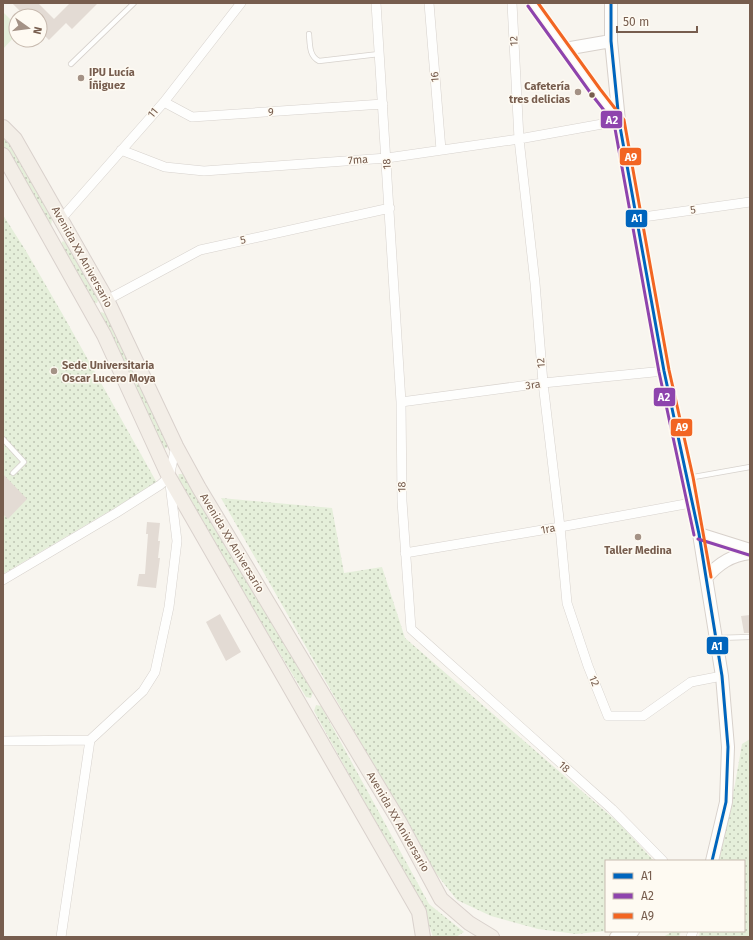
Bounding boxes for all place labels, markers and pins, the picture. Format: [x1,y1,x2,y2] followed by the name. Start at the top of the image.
[89,66,135,92] place label: IPU Lucía Íñiguez
[76,73,86,83] marker: IPU Lucía Íñiguez
[509,80,571,106] place label: Cafetería tres delicias
[573,87,583,97] marker: Cafetería tres delicias
[587,90,597,100] unlabelled marker
[62,359,156,385] place label: Sede Universitaria Oscar Lucero Moya
[49,366,59,376] marker: Sede Universitaria Oscar Lucero Moya
[633,532,643,542] marker: Taller Medina
[604,544,672,557] place label: Taller Medina

